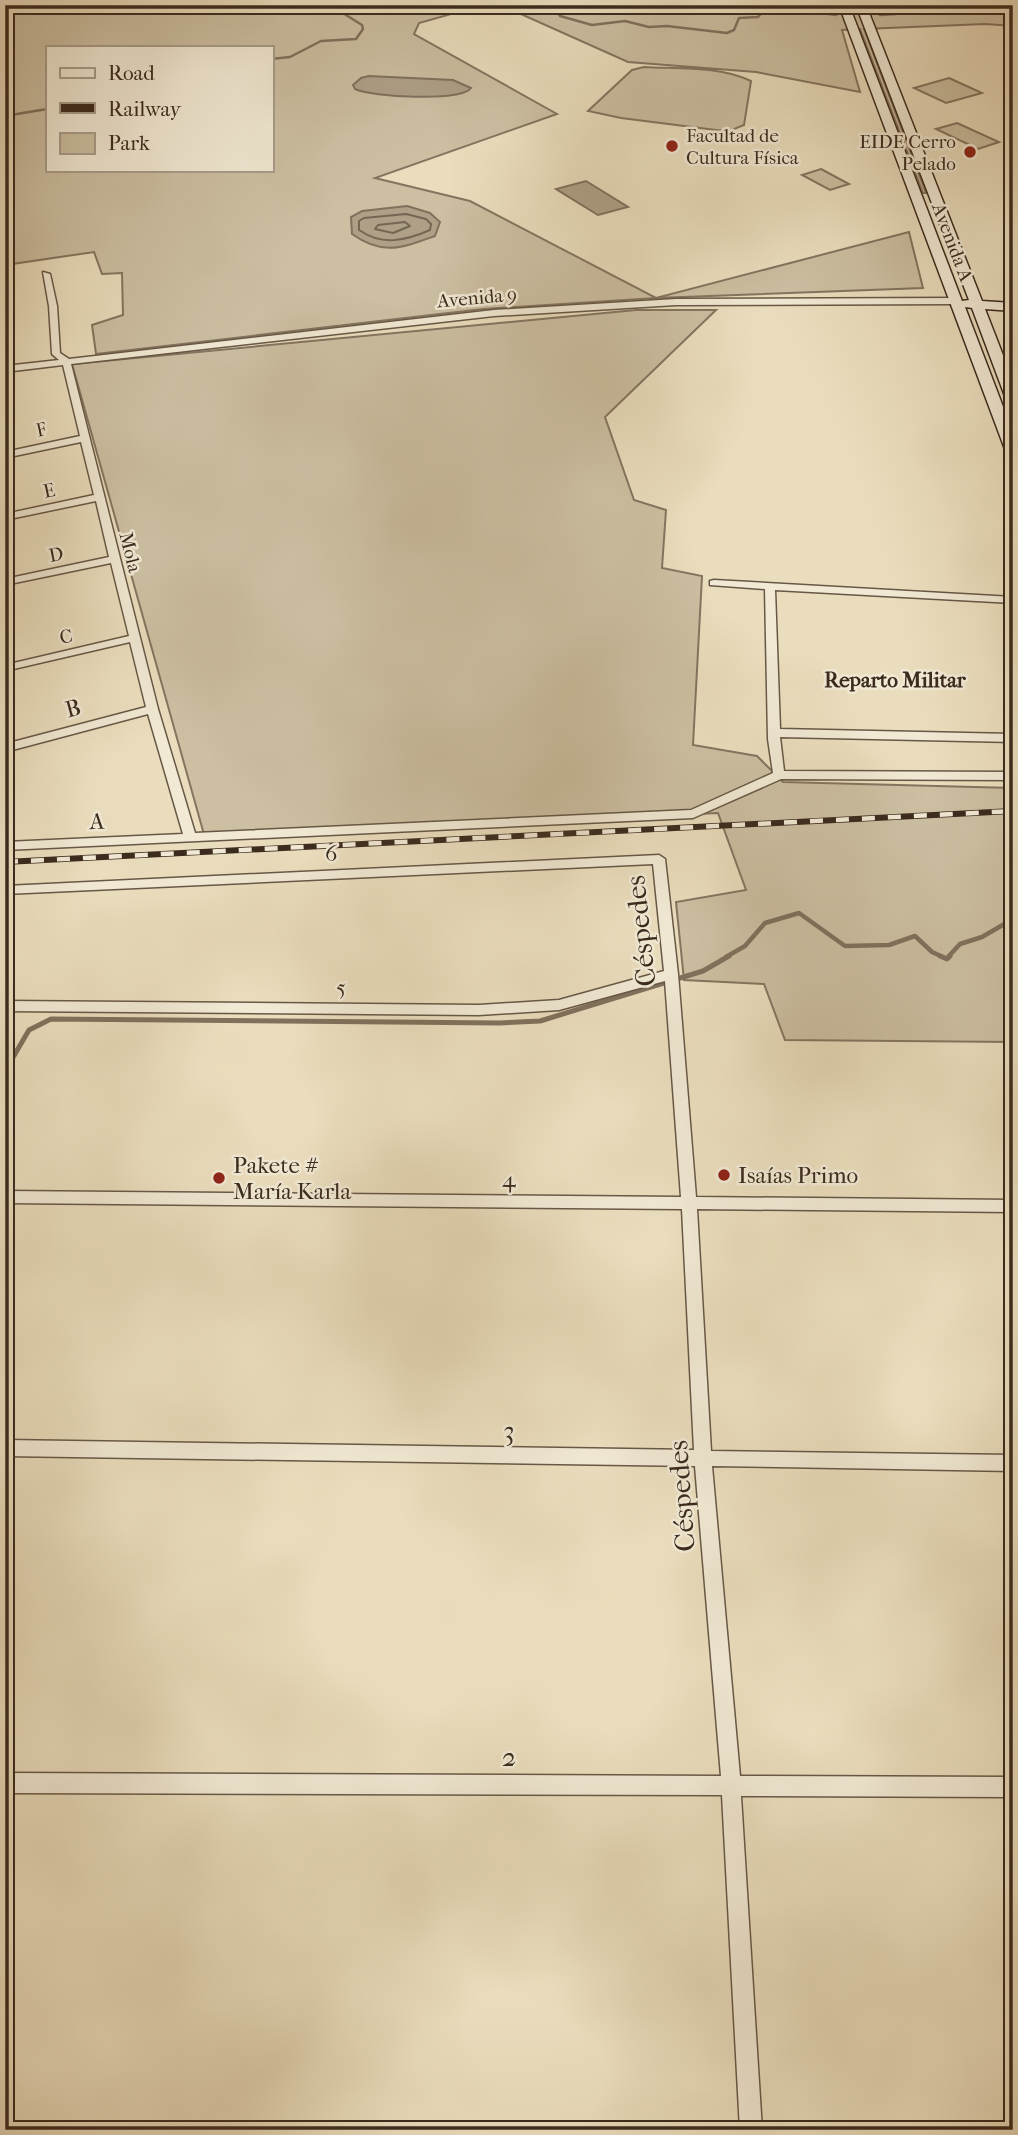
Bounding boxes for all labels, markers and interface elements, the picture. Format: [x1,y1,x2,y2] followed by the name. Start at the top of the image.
[46,46,273,172] legend
[108,61,155,85] text: Road
[108,97,182,121] text: Railway
[686,125,799,169] place label: Facultad de Cultura Física
[108,131,150,155] text: Park
[859,131,956,175] place label: EIDE Cerro Pelado
[664,138,680,154] marker: Facultad de Cultura Física
[962,144,978,160] marker: EIDE Cerro Pelado
[927,199,977,285] street label: Avenida A
[435,284,518,313] street label: Avenida 9
[34,418,48,442] street label: F
[41,479,58,503] street label: E
[114,530,146,575] street label: Mola
[47,543,66,567] street label: D
[58,625,75,649] street label: C
[824,668,967,692] district label: Reparto Militar
[62,694,84,723] street label: B
[88,808,106,835] street label: A
[324,840,338,867] street label: 6
[618,874,663,988] street label: Céspedes
[336,974,346,1001] street label: 5
[233,1152,351,1205] place label: Pakete # María Karla
[738,1162,858,1189] place label: Isaías Primo
[502,1166,517,1193] street label: 4
[716,1167,732,1183] marker: Isaías Primo
[211,1170,227,1186] marker: Pakete # María Karla
[503,1414,515,1447] street label: 3
[661,1439,702,1553] street label: Céspedes
[502,1740,516,1773] street label: 2

